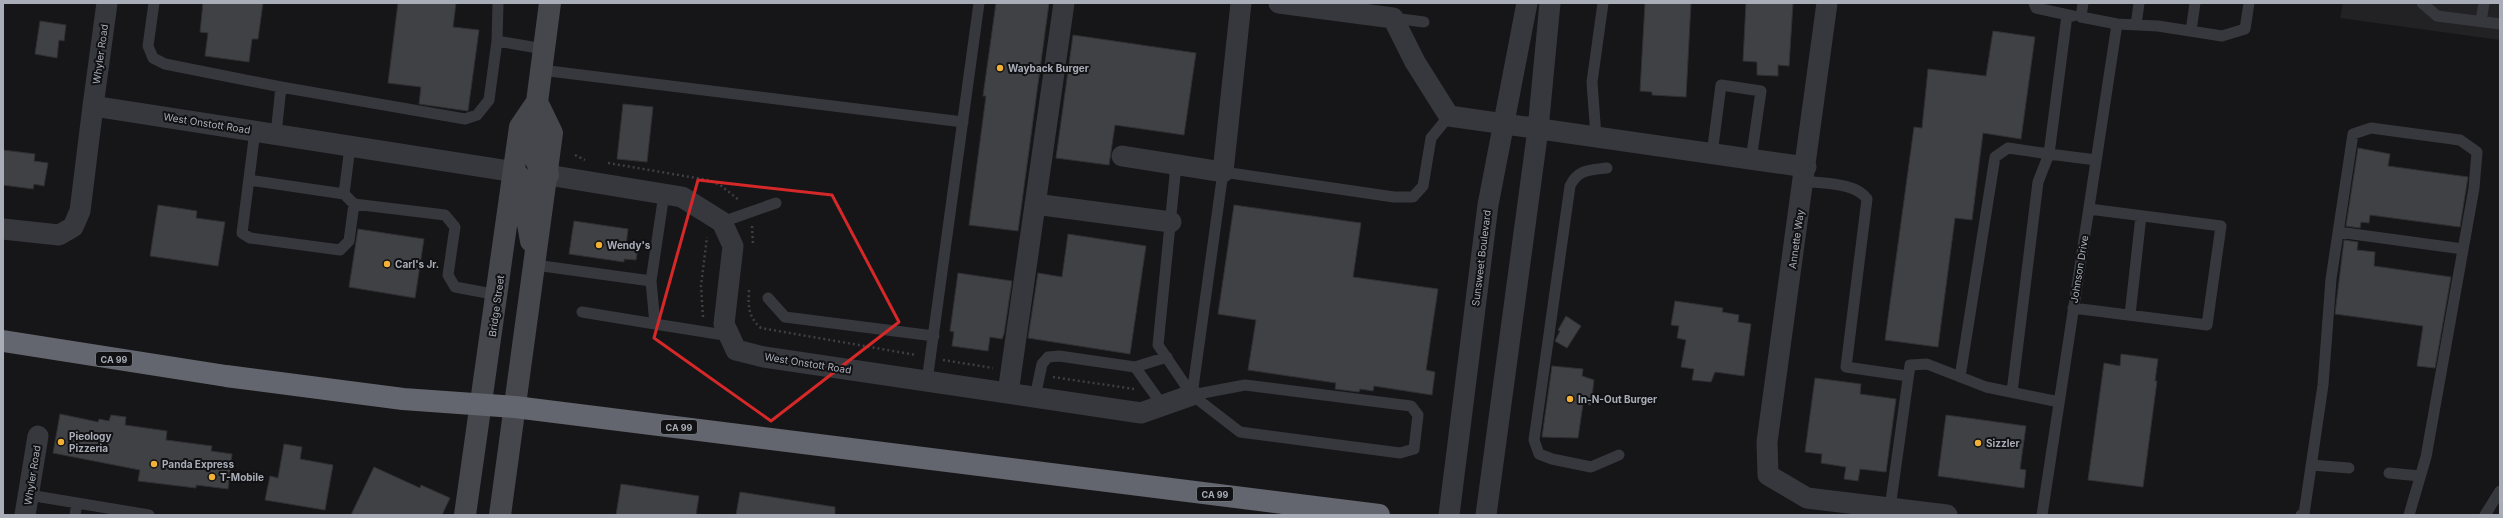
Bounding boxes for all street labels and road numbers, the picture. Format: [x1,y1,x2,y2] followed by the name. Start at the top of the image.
[90,23,110,85] street label: Whyler Road
[163,110,251,136] street label: West Onstott Road
[1786,208,1806,269] street label: Annette Way
[1469,209,1493,307] street label: Sunsweet Boulevard
[2068,234,2090,304] street label: Johnson Drive
[486,274,506,338] street label: Bridge Street
[764,350,852,376] street label: West Onstott Road
[96,352,132,366] road number: CA 99
[661,420,697,434] road number: CA 99
[21,444,43,506] street label: Whyler Road
[1197,487,1233,501] road number: CA 99

